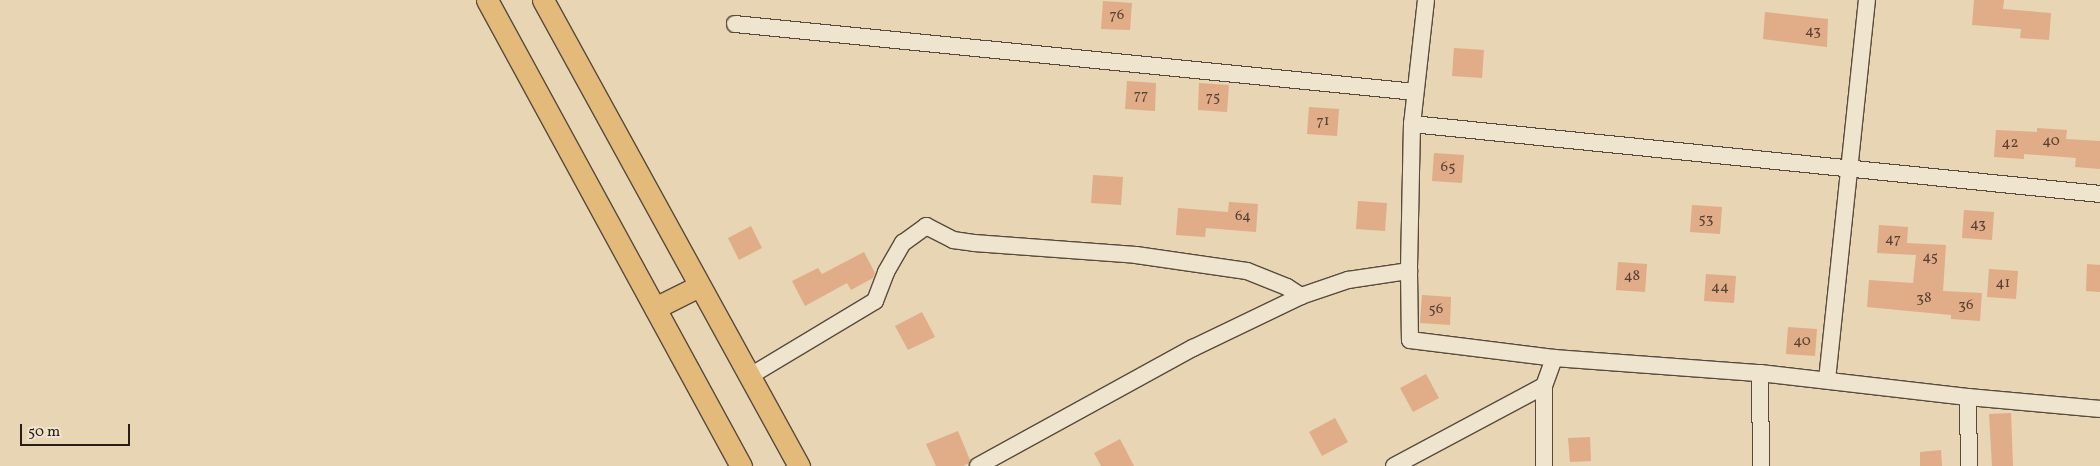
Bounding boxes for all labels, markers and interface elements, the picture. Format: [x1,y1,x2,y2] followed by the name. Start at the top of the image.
[1110,7,1124,25] house number: 76
[1805,23,1821,41] house number: 43
[1134,87,1148,105] house number: 77
[1206,89,1220,107] house number: 75
[1316,113,1330,131] house number: 71
[2042,133,2060,151] house number: 40
[2001,135,2019,153] house number: 42
[1441,159,1455,177] house number: 65
[1235,208,1251,226] house number: 64
[1699,211,1713,229] house number: 53
[1970,216,1986,234] house number: 43
[1885,231,1901,249] house number: 47
[1922,249,1938,267] house number: 45
[1624,268,1640,286] house number: 48
[1996,275,2010,293] house number: 41
[1711,279,1729,297] house number: 44
[1916,290,1932,308] house number: 38
[1958,297,1974,315] house number: 36
[1429,301,1443,319] house number: 56
[1793,333,1811,351] house number: 40
[22,414,132,446] scale bar
[28,422,60,443] text: 50 m

